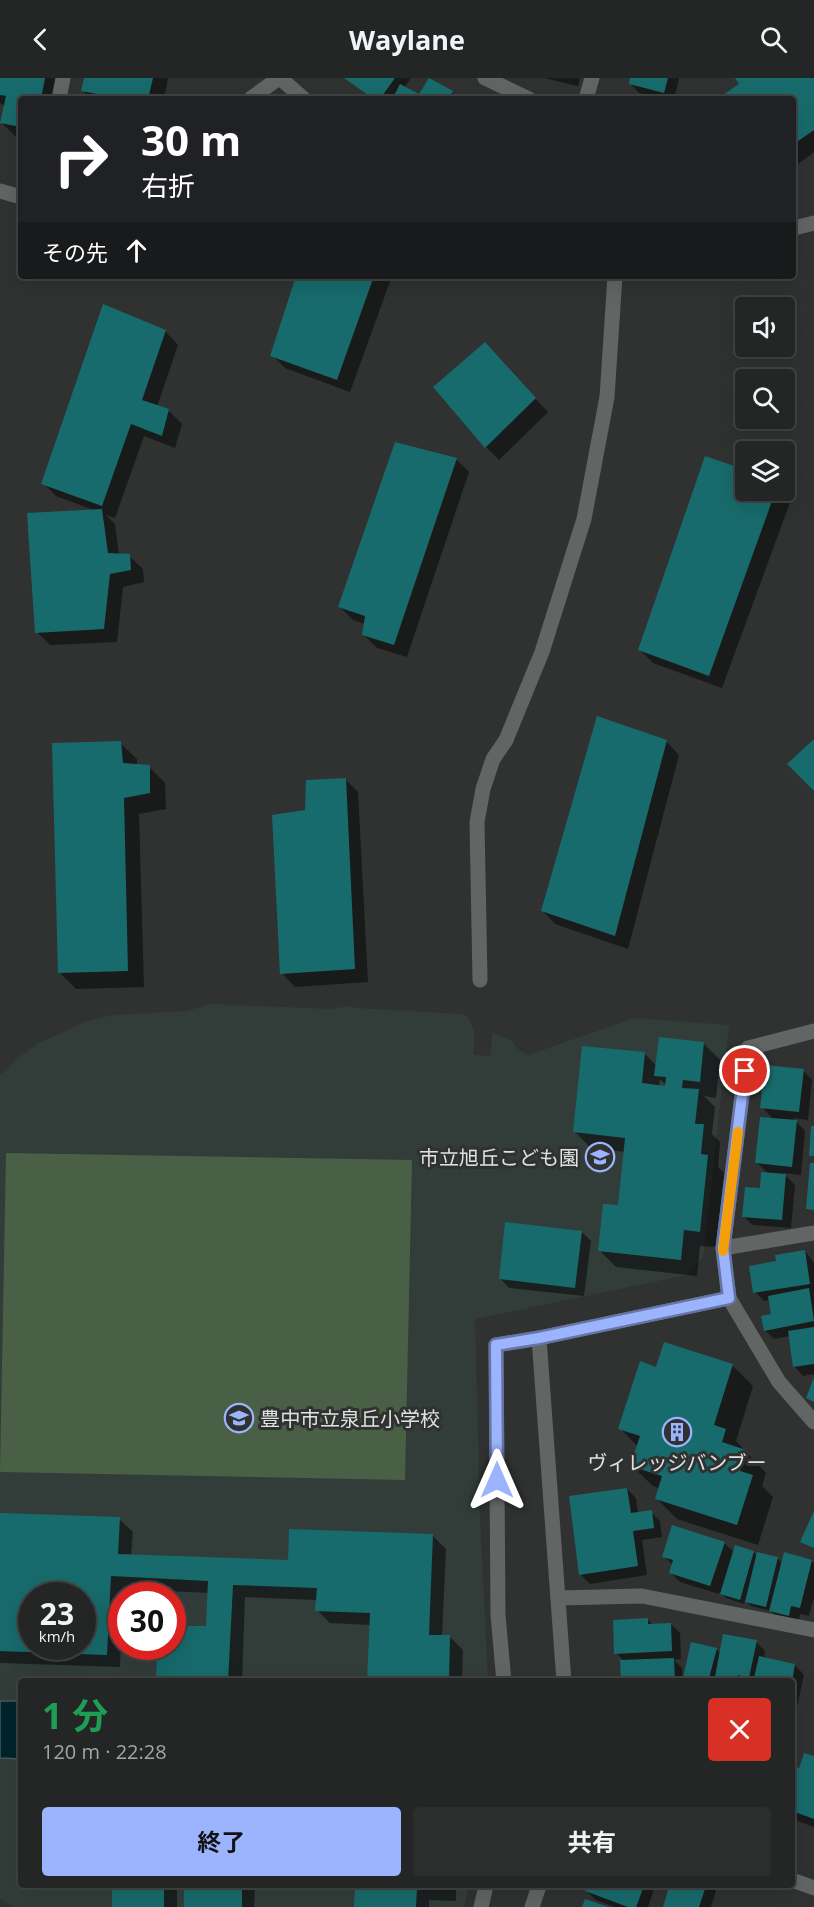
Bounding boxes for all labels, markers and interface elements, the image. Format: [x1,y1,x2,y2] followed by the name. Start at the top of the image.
[349,21,465,58] text: Waylane
[24,23,57,56] icon: back
[757,23,790,56] icon: search
[141,111,241,168] text: 30 m
[42,120,120,198] icon: right
[141,167,195,204] text: 右折
[120,234,153,267] icon: ahead
[42,237,108,267] text: その先
[735,297,795,501] map controls
[735,297,795,357] button: sound
[735,369,795,429] button: search
[735,441,795,501] button: layers
[719,1045,770,1096] pin
[728,1054,761,1087] icon: arrive
[584,1141,616,1173] school or university icon: 市立旭丘こども園
[419,1144,579,1171] place label: 市立旭丘こども園
[223,1402,255,1434] school or university icon: 豊中市立泉丘小学校
[260,1405,440,1432] place label: 豊中市立泉丘小学校
[661,1416,693,1448] building icon: ヴィレッジバンブー
[465,1448,529,1512] position arrow
[587,1449,767,1476] place label: ヴィレッジバンブー
[108,1582,186,1660] speed limit sign: 30
[40,1593,74,1634] text: 23
[39,1626,75,1646] text: km/h
[42,1691,108,1740] text: 1 分
[708,1698,771,1761] button: close
[42,1738,167,1765] text: 120 m · 22:28
[42,1807,401,1876] button: 終了
[413,1807,771,1876] button: 共有

